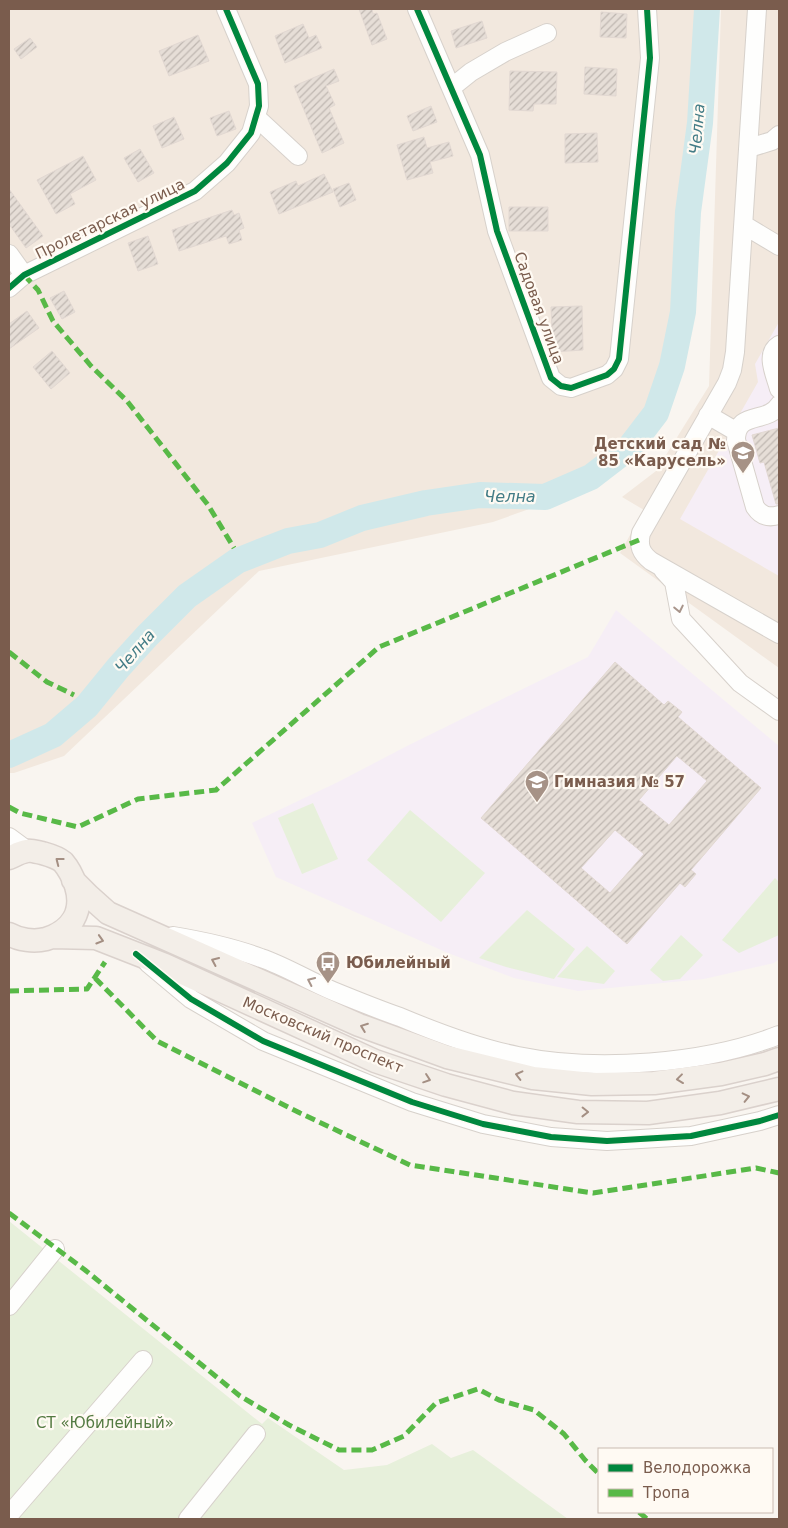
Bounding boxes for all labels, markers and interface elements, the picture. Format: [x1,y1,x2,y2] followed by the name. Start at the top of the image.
[685,103,709,155] water label: Челна
[32,175,188,263] street label: Пролетарская улица
[510,249,568,367] street label: Садовая улица
[594,435,726,470] place label: Детский сад № 85 «Карусель»
[730,440,756,474] school or university icon: Детский сад № 85 «Карусель»
[484,487,536,506] water label: Челна
[673,605,684,613] one-way arrow
[111,625,159,677] water label: Челна
[524,769,550,803] school or university icon: Гимназия № 57
[554,773,685,791] place label: Гимназия № 57
[55,857,64,866] one-way arrow
[95,935,104,945] one-way arrow
[315,950,341,984] bus stop icon: Юбилейный
[346,954,451,972] place label: Юбилейный
[211,957,220,968] one-way arrow
[307,977,316,987] one-way arrow
[240,993,406,1077] street label: Московский проспект
[360,1023,369,1033] one-way arrow
[514,1070,523,1081] one-way arrow
[422,1073,430,1083] one-way arrow
[676,1074,685,1084] one-way arrow
[742,1092,751,1103] one-way arrow
[582,1107,589,1117] one-way arrow
[36,1414,174,1432] park label: СТ «Юбилейный»
[598,1448,773,1513] legend
[643,1459,751,1477] text: Велодорожка
[642,1484,690,1502] text: Тропа

